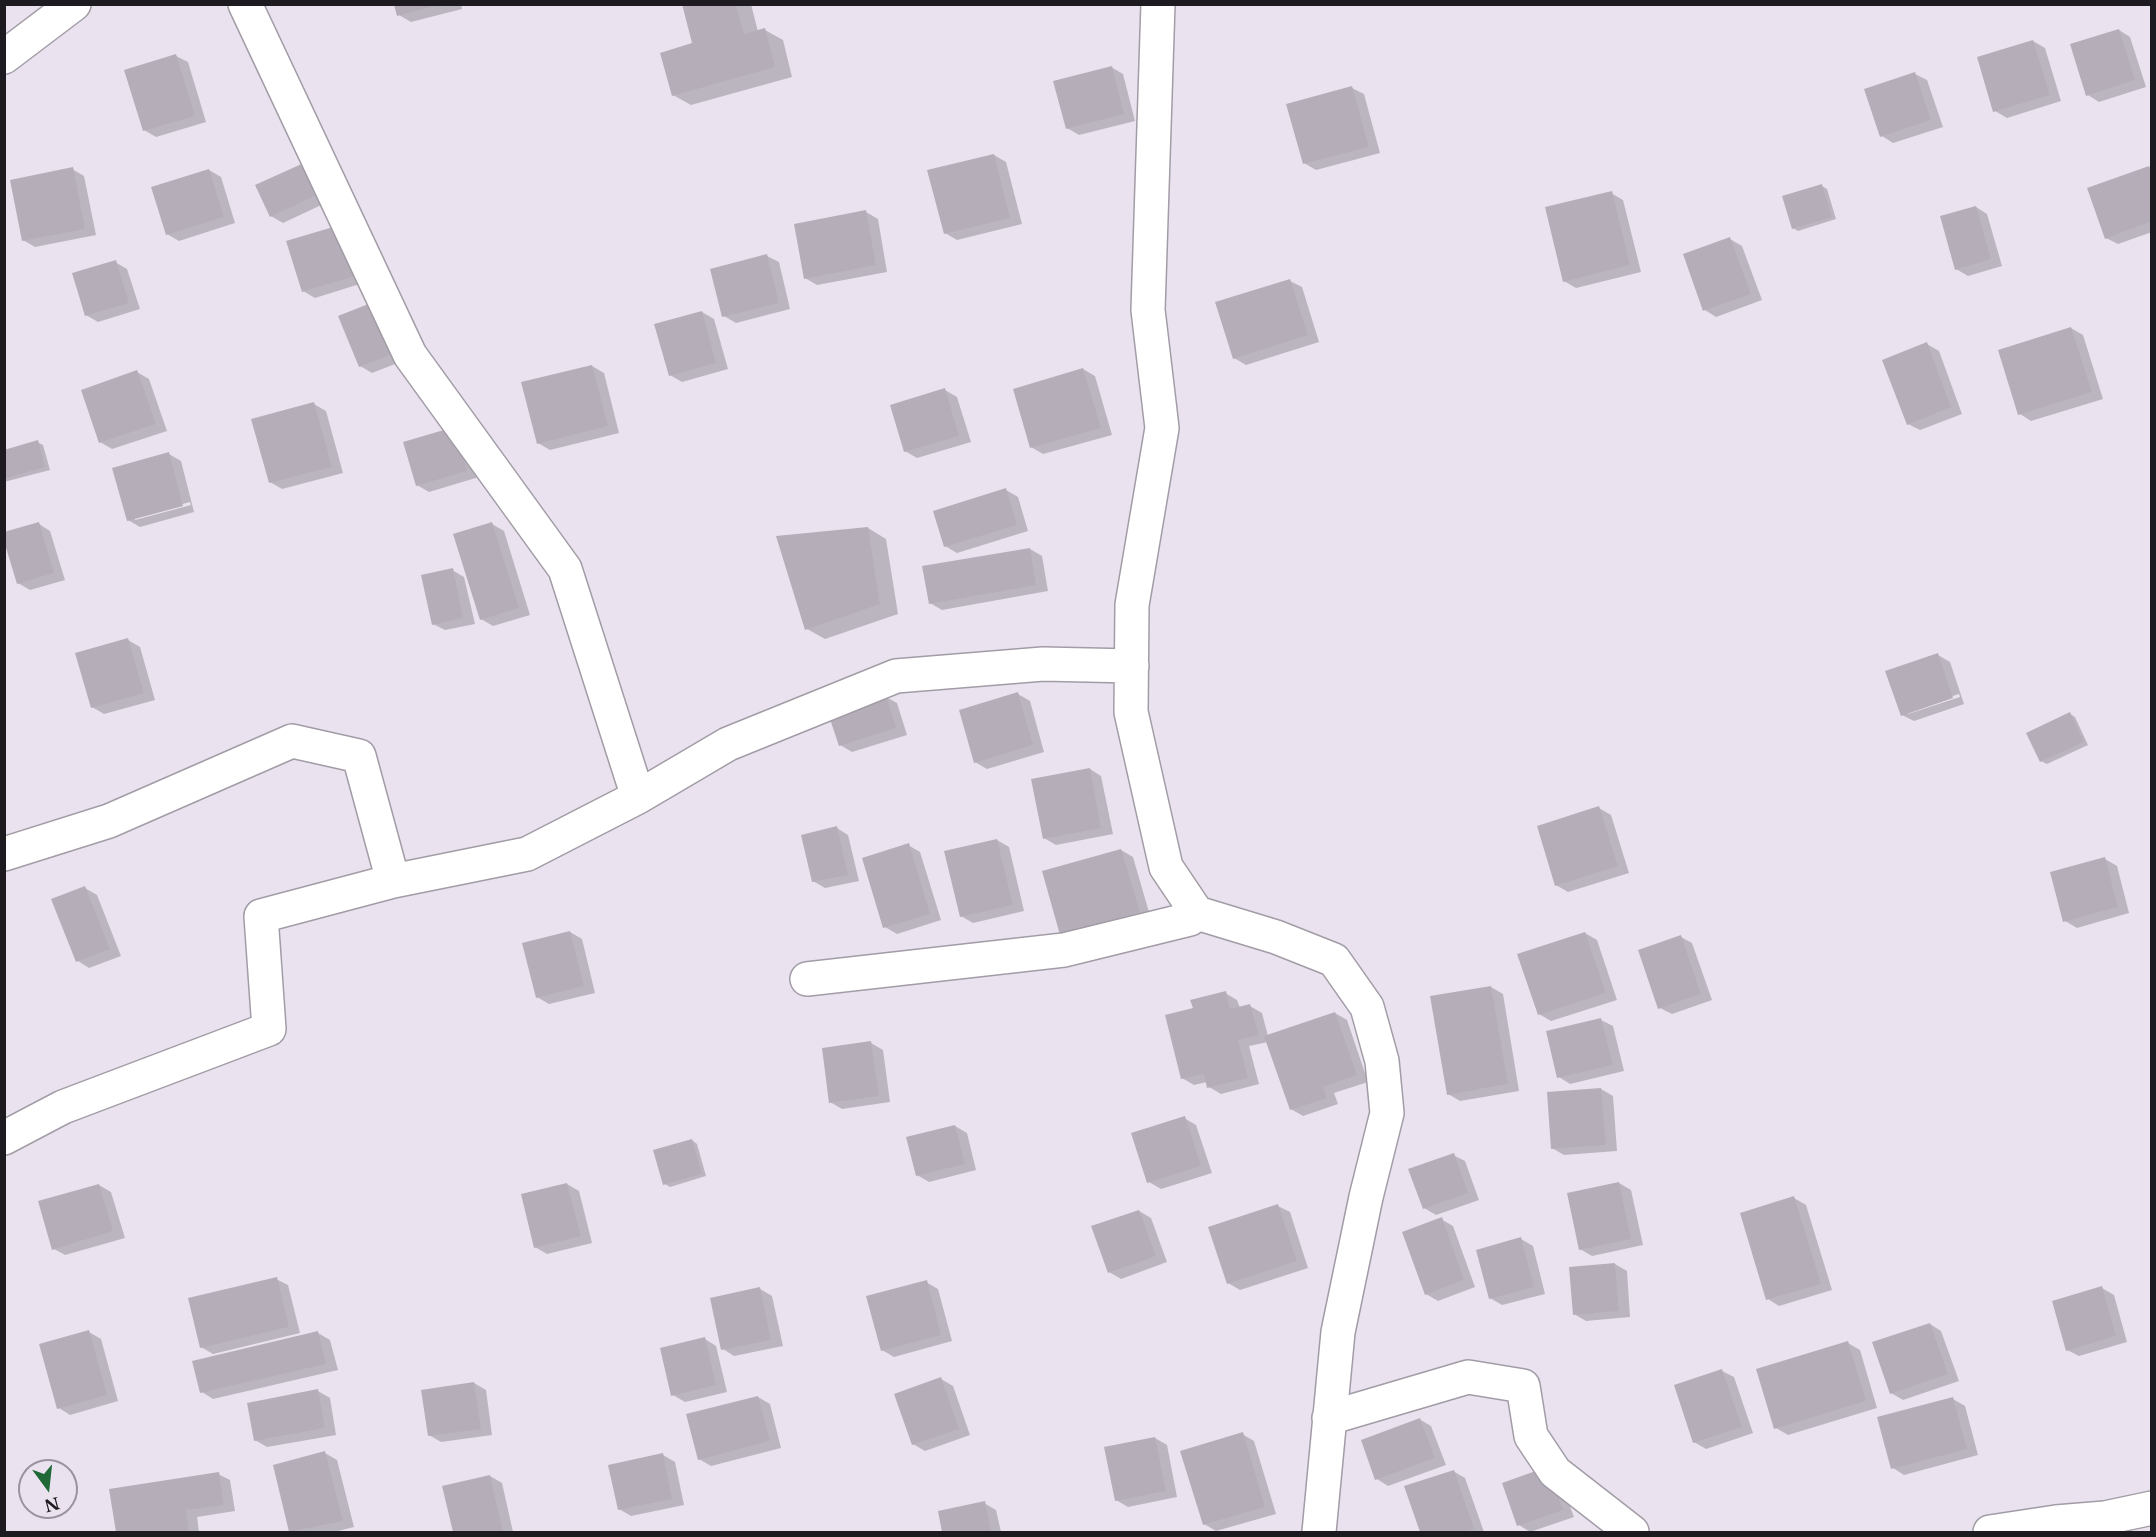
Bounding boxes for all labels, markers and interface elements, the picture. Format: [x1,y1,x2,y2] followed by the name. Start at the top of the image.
[18,1459,78,1519] north arrow
[42,1493,62,1516] text: N

